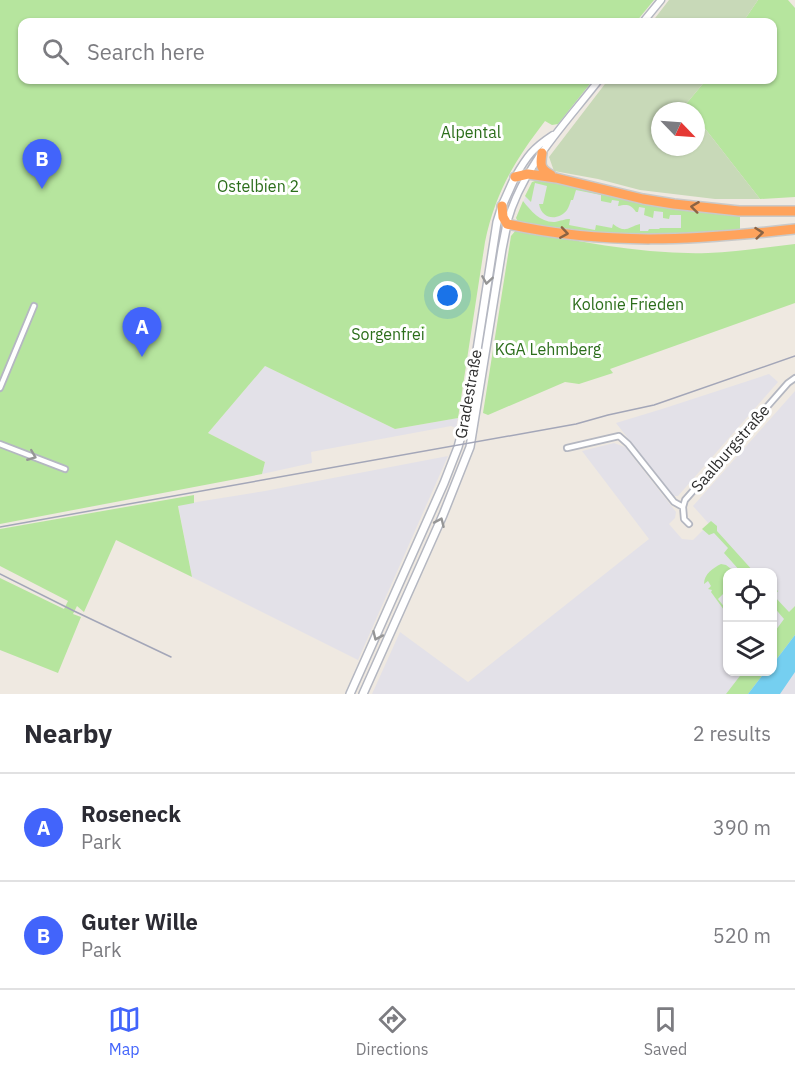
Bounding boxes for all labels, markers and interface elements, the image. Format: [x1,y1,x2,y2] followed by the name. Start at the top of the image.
[18,18,777,84] search box
[39,35,72,68] icon: search
[87,37,205,66] text: Search here
[651,102,705,156] north arrow
[441,122,501,142] park label: Alpental
[22,140,62,189] pin: B
[217,176,299,196] park label: Ostelbien 2
[690,201,699,214] one-way arrow
[560,227,569,239] one-way arrow
[754,228,763,240] one-way arrow
[481,274,494,284] one-way arrow
[433,281,462,310] your location
[572,294,684,314] park label: Kolonie Frieden
[122,308,162,357] pin: A
[351,324,425,344] park label: Sorgenfrei
[495,339,602,359] park label: KGA Lehmberg
[450,348,486,440] street label: Gradestraße
[686,400,774,496] street label: Saalburgstraße
[27,449,37,462] one-way arrow
[433,517,445,528] one-way arrow
[723,568,777,676] map controls
[723,568,777,622] button: locate
[723,622,777,676] button: layers
[372,629,384,640] one-way arrow
[24,716,112,750] text: Nearby
[693,720,771,747] text: 2 results
[81,799,181,828] text: Roseneck
[37,814,50,841] text: A
[713,814,771,841] text: 390 m
[81,828,121,855] text: Park
[81,907,198,936] text: Guter Wille
[37,922,50,949] text: B
[713,922,771,949] text: 520 m
[81,936,121,963] text: Park
[108,1003,141,1059] tab: Map
[356,1003,429,1059] tab: Directions
[644,1003,687,1059] tab: Saved

